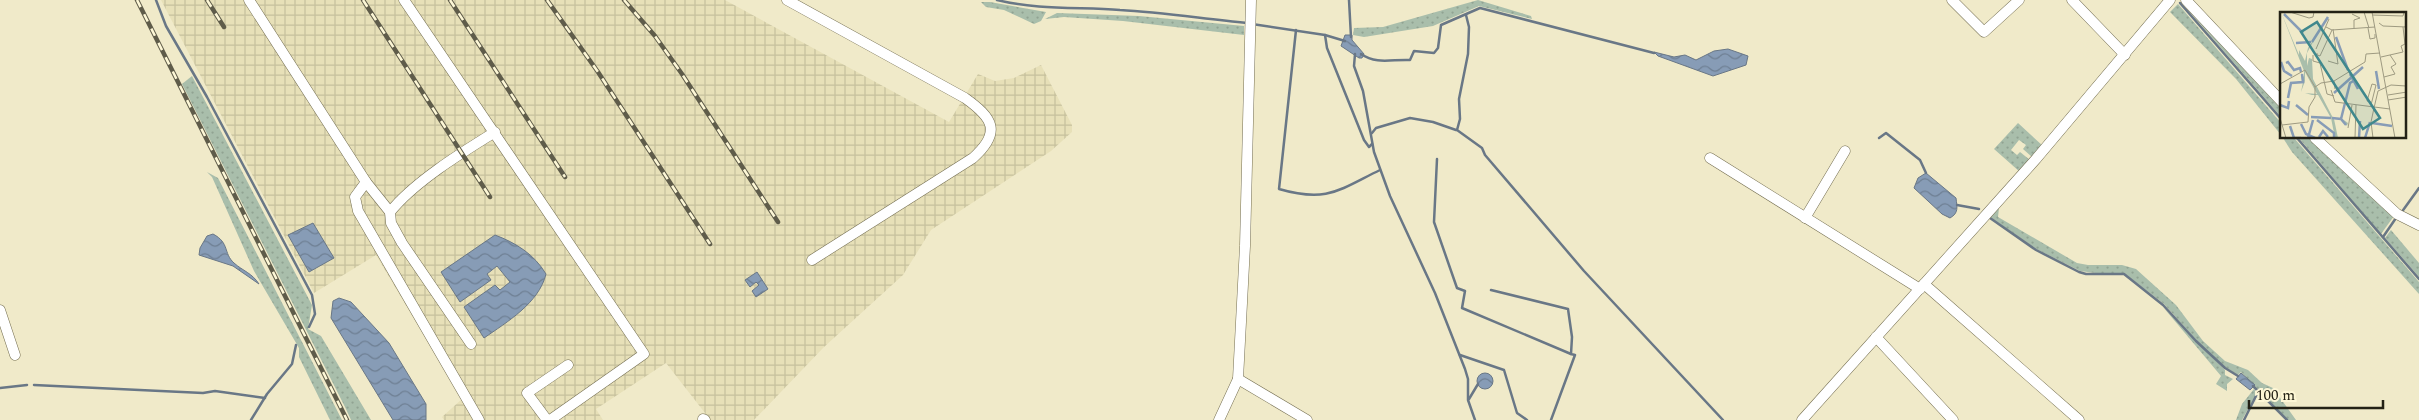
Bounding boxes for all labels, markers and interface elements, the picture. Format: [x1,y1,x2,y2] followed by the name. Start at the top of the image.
[2280,12,2406,139] inset map
[2249,378,2383,410] scale bar
[2256,384,2295,407] text: 100 m

